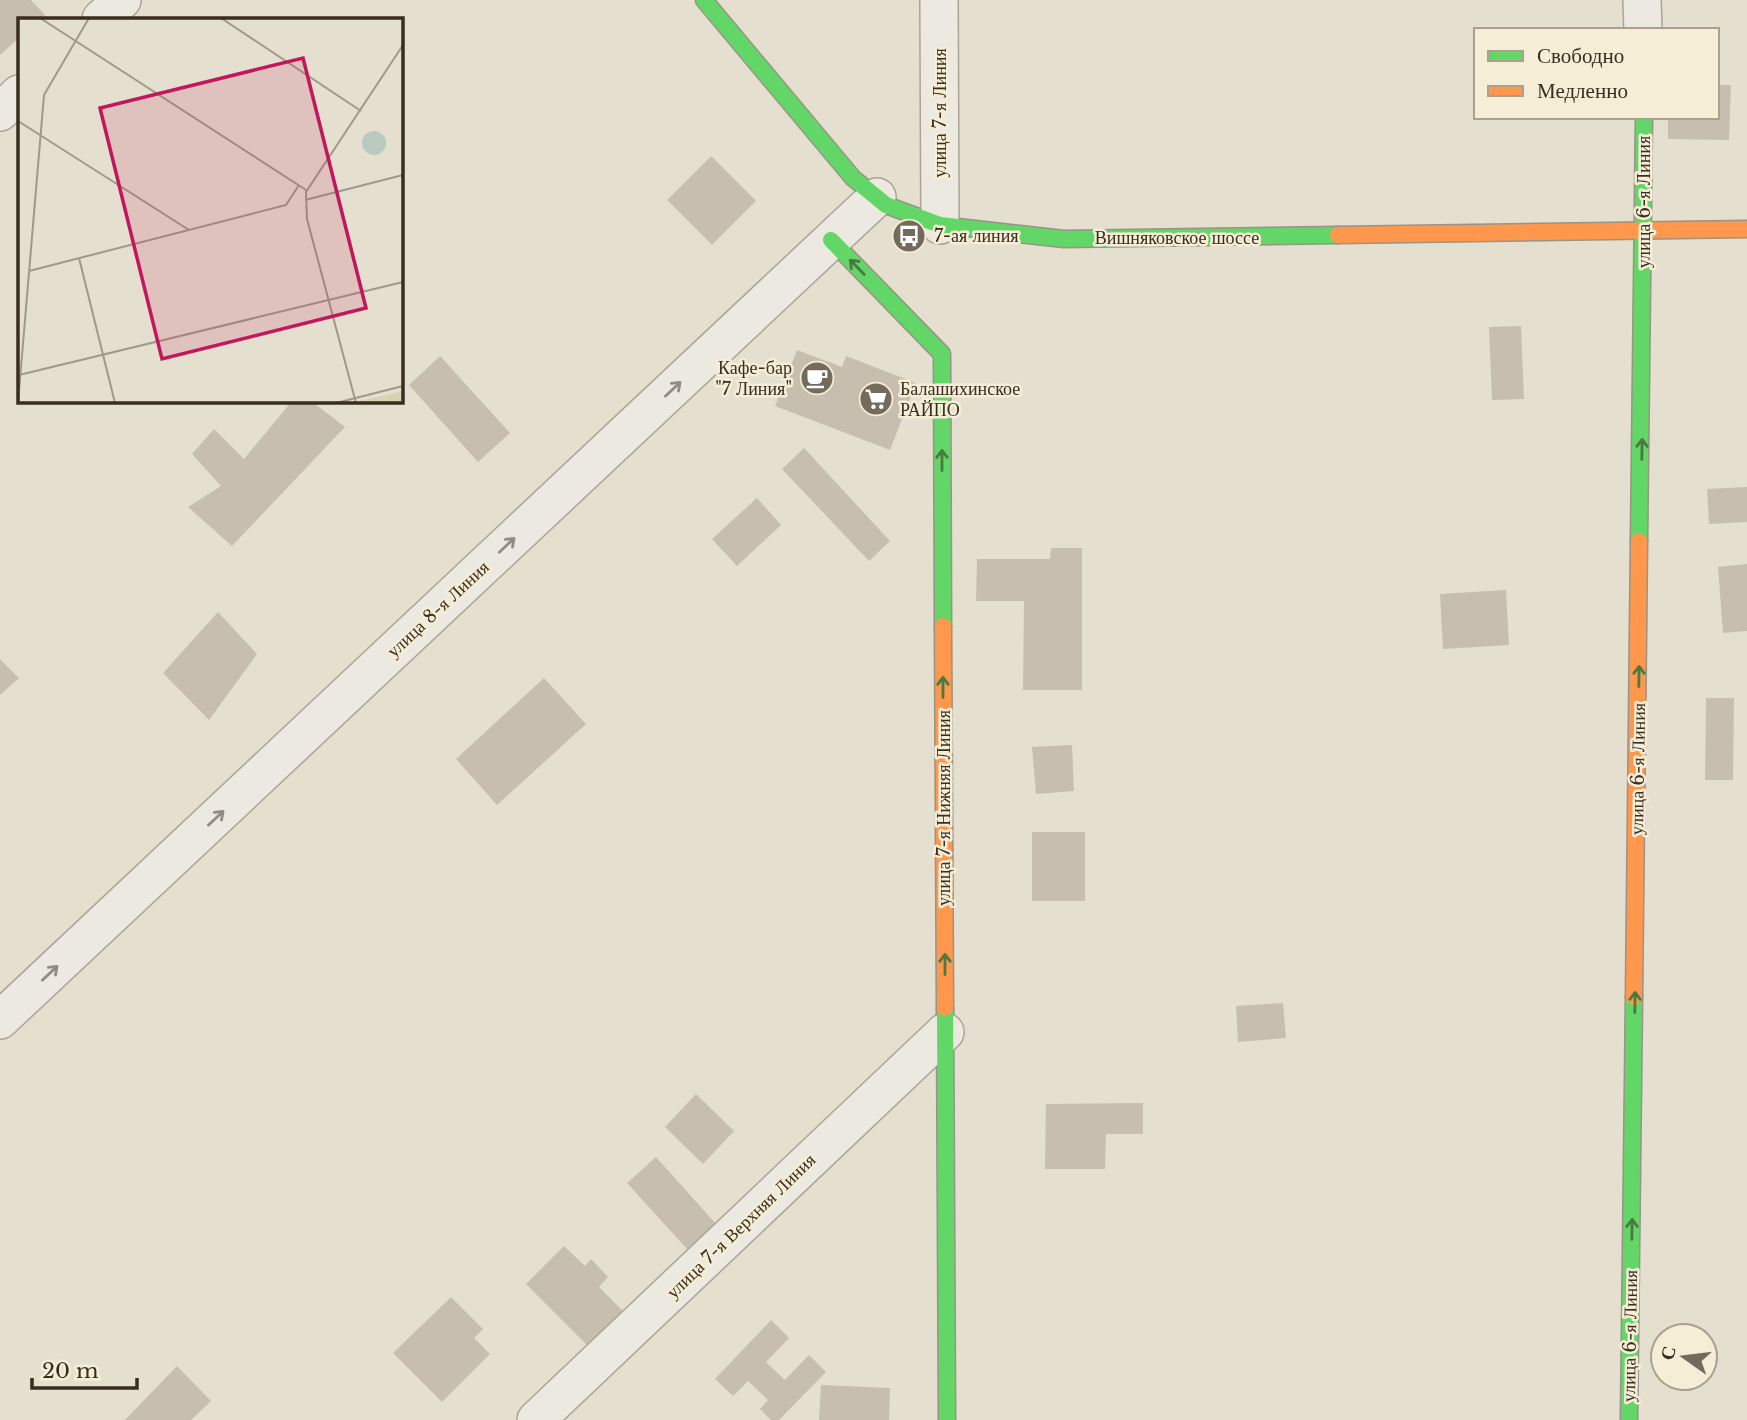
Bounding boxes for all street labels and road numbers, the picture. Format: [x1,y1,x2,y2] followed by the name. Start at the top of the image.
[929,48,951,178] street label: улица 7-я Линия
[1633,136,1655,268] street label: улица 6-я Линия
[1095,227,1259,249] street label: Вишняковское шоссе
[382,556,494,662] street label: улица 8-я Линия
[1626,703,1650,835] street label: улица 6-я Линия
[933,710,955,906] street label: улица 7-я Нижняя Линия
[662,1149,820,1303] street label: улица 7-я Верхняя Линия
[1618,1270,1642,1402] street label: улица 6-я Линия

